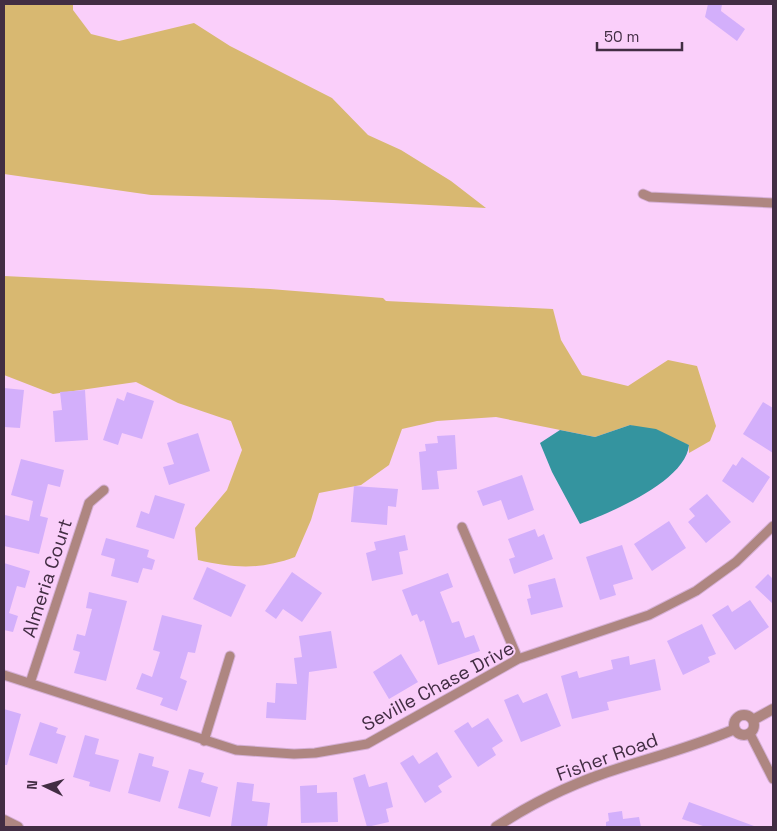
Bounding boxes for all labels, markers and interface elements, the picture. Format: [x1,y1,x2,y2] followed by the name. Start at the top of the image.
[597,20,682,52] scale bar
[604,27,639,46] text: 50 m
[16,515,78,641] street label: Almeria Court
[357,635,519,737] street label: Seville Chase Drive
[553,727,661,787] street label: Fisher Road
[20,761,70,811] north arrow
[23,779,41,790] text: N

